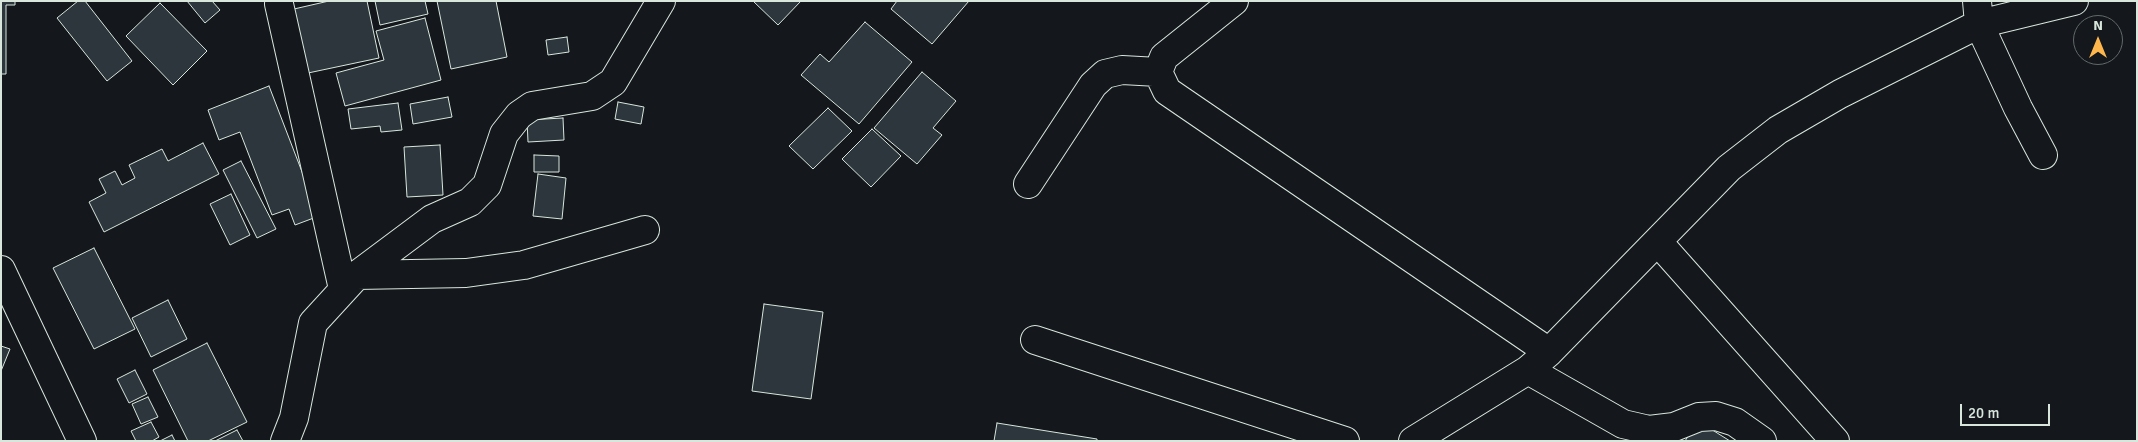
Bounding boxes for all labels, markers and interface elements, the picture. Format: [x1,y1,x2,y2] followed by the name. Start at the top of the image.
[2073,15,2123,65] north arrow
[2093,17,2103,34] text: N
[1963,394,2053,426] scale bar
[1968,404,1999,422] text: 20 m

